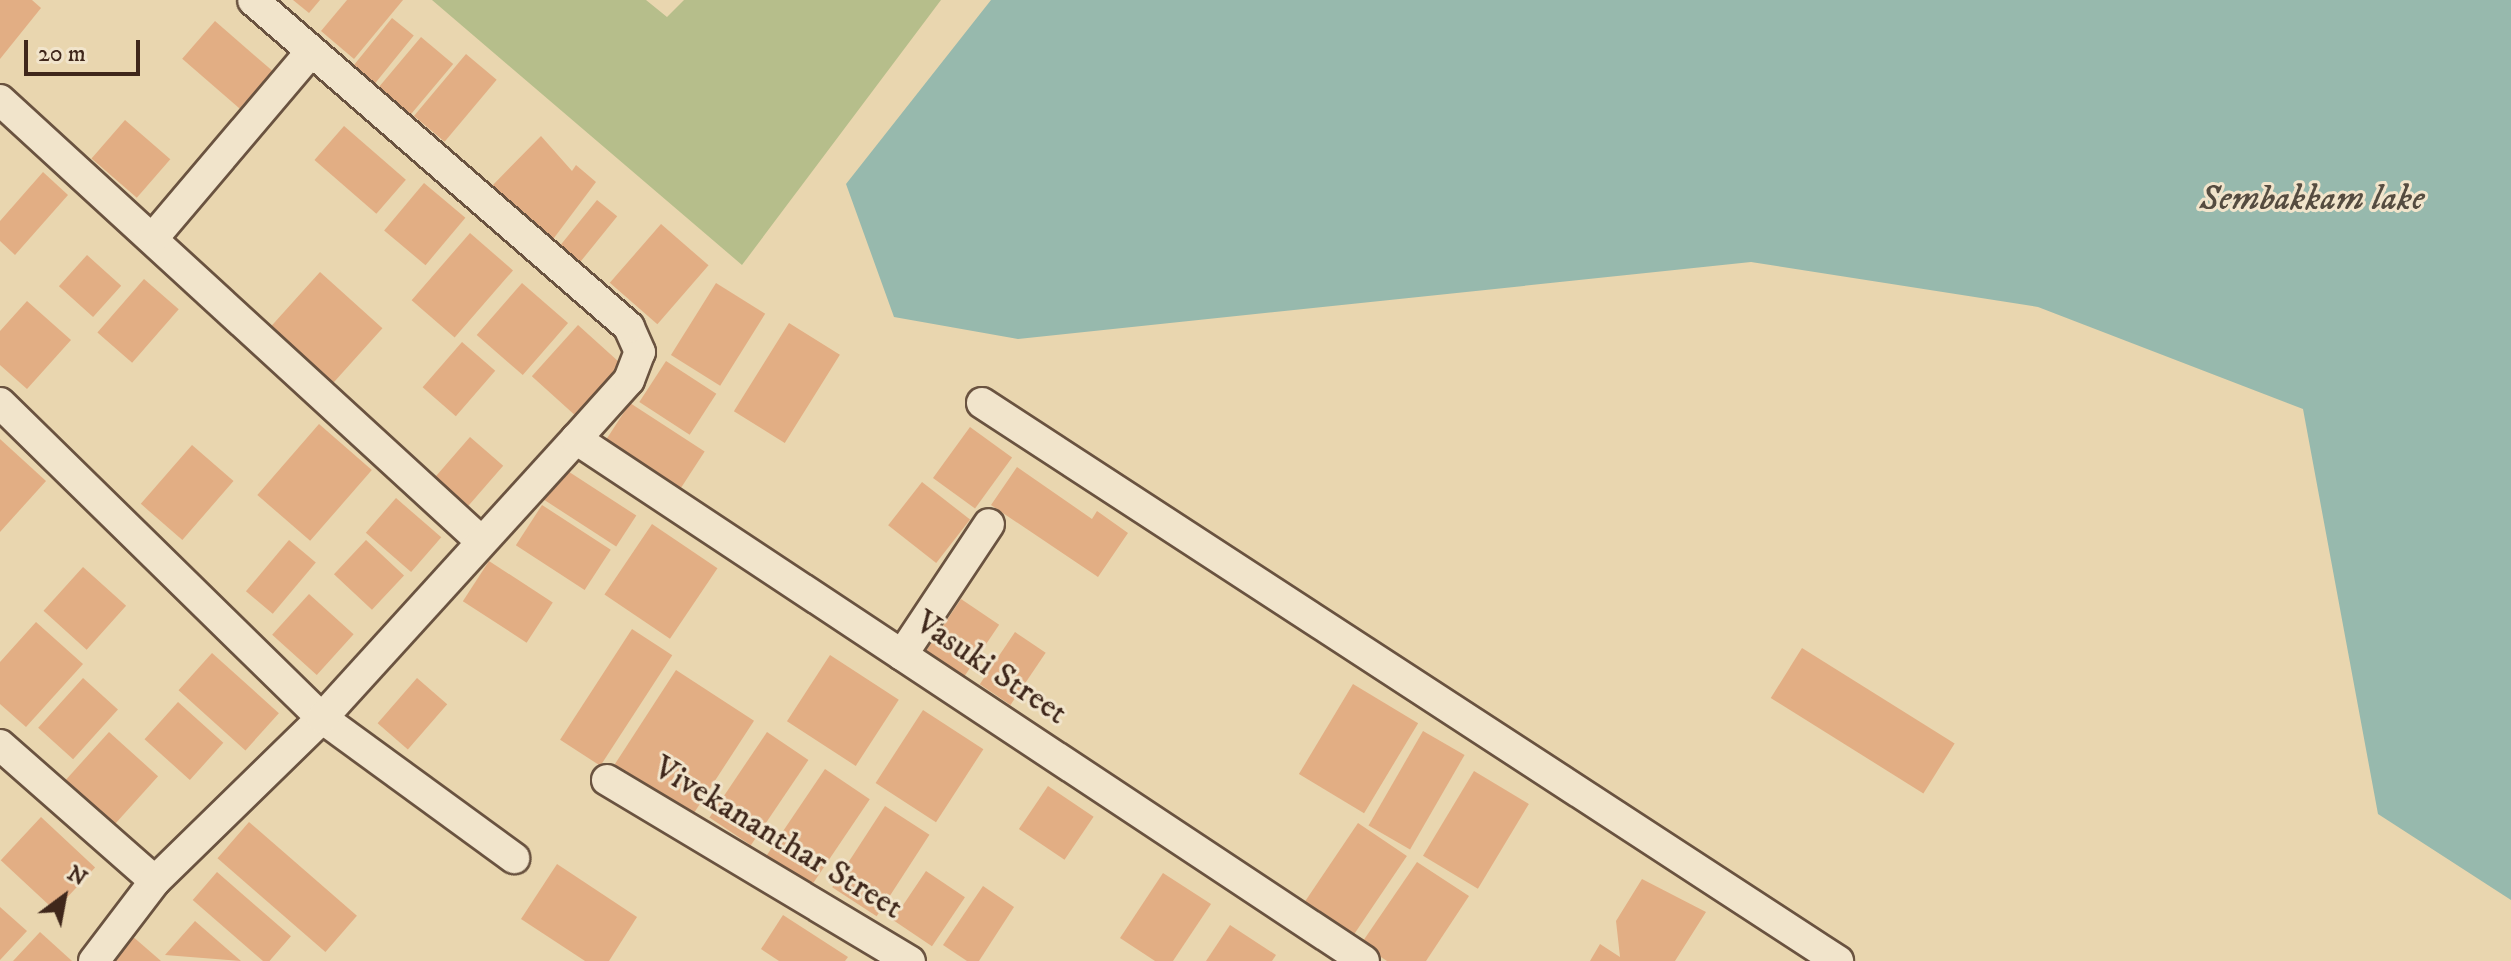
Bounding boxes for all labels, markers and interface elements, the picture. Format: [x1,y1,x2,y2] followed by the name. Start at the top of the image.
[28,24,144,74] scale bar
[38,39,86,69] text: 20 m
[2200,177,2424,221] water label: Sembakkam lake
[907,602,1075,734] street label: Vasuki Street
[646,747,910,929] street label: Vivekananthar Street
[24,857,104,937] north arrow
[62,860,92,892] text: N

